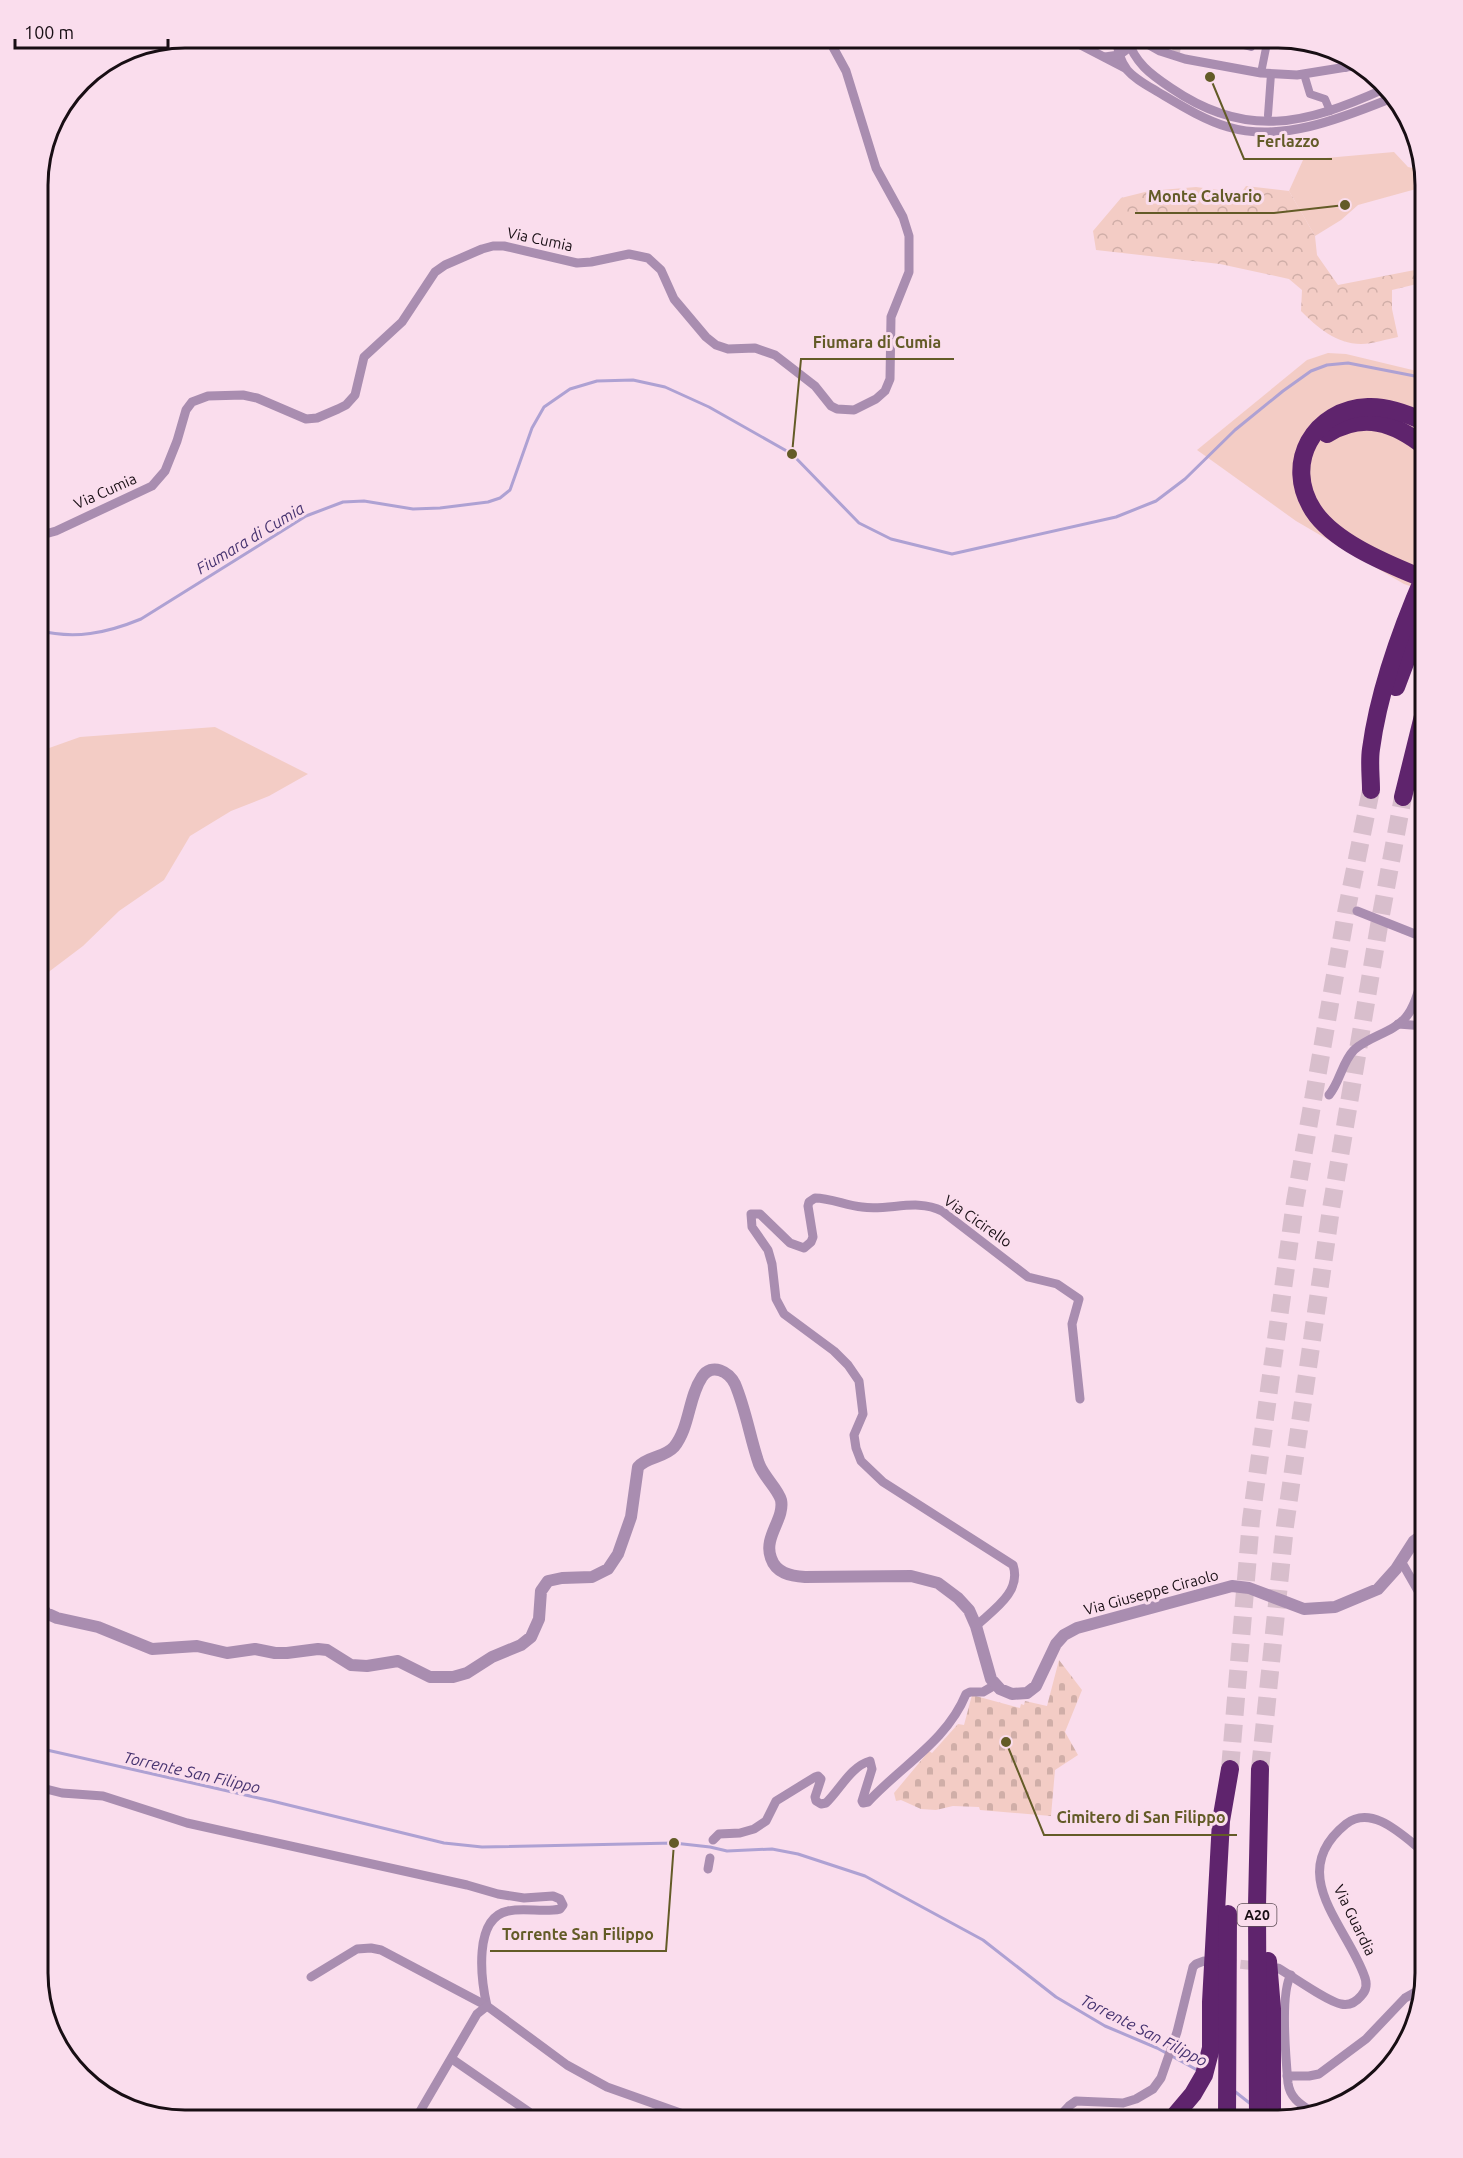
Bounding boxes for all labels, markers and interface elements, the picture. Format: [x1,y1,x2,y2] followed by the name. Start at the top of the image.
[15,12,168,50] scale bar
[24,22,74,42] text: 100 m
[1244,125,1332,159] callout: Ferlazzo
[1256,132,1320,150] text: Ferlazzo
[1135,179,1274,213] callout: Monte Calvario
[1148,187,1262,205] text: Monte Calvario
[506,224,574,254] street label: Via Cumia
[801,325,954,359] callout: Fiumara di Cumia
[813,333,941,351] text: Fiumara di Cumia
[71,470,139,512] street label: Via Cumia
[193,499,307,577] water label: Fiumara di Cumia
[941,1191,1015,1251] street label: Via Cicirello
[1082,1566,1220,1618] street label: Via Giuseppe Ciraolo
[122,1748,262,1797] water label: Torrente San Filippo
[1044,1801,1237,1835] callout: Cimitero di San Filippo
[1056,1808,1226,1826] text: Cimitero di San Filippo
[1331,1882,1379,1958] street label: Via Guardia
[1238,1904,1276,1926] road number: A20
[490,1917,666,1951] callout: Torrente San Filippo
[502,1925,654,1943] text: Torrente San Filippo
[1078,1990,1211,2070] water label: Torrente San Filippo

